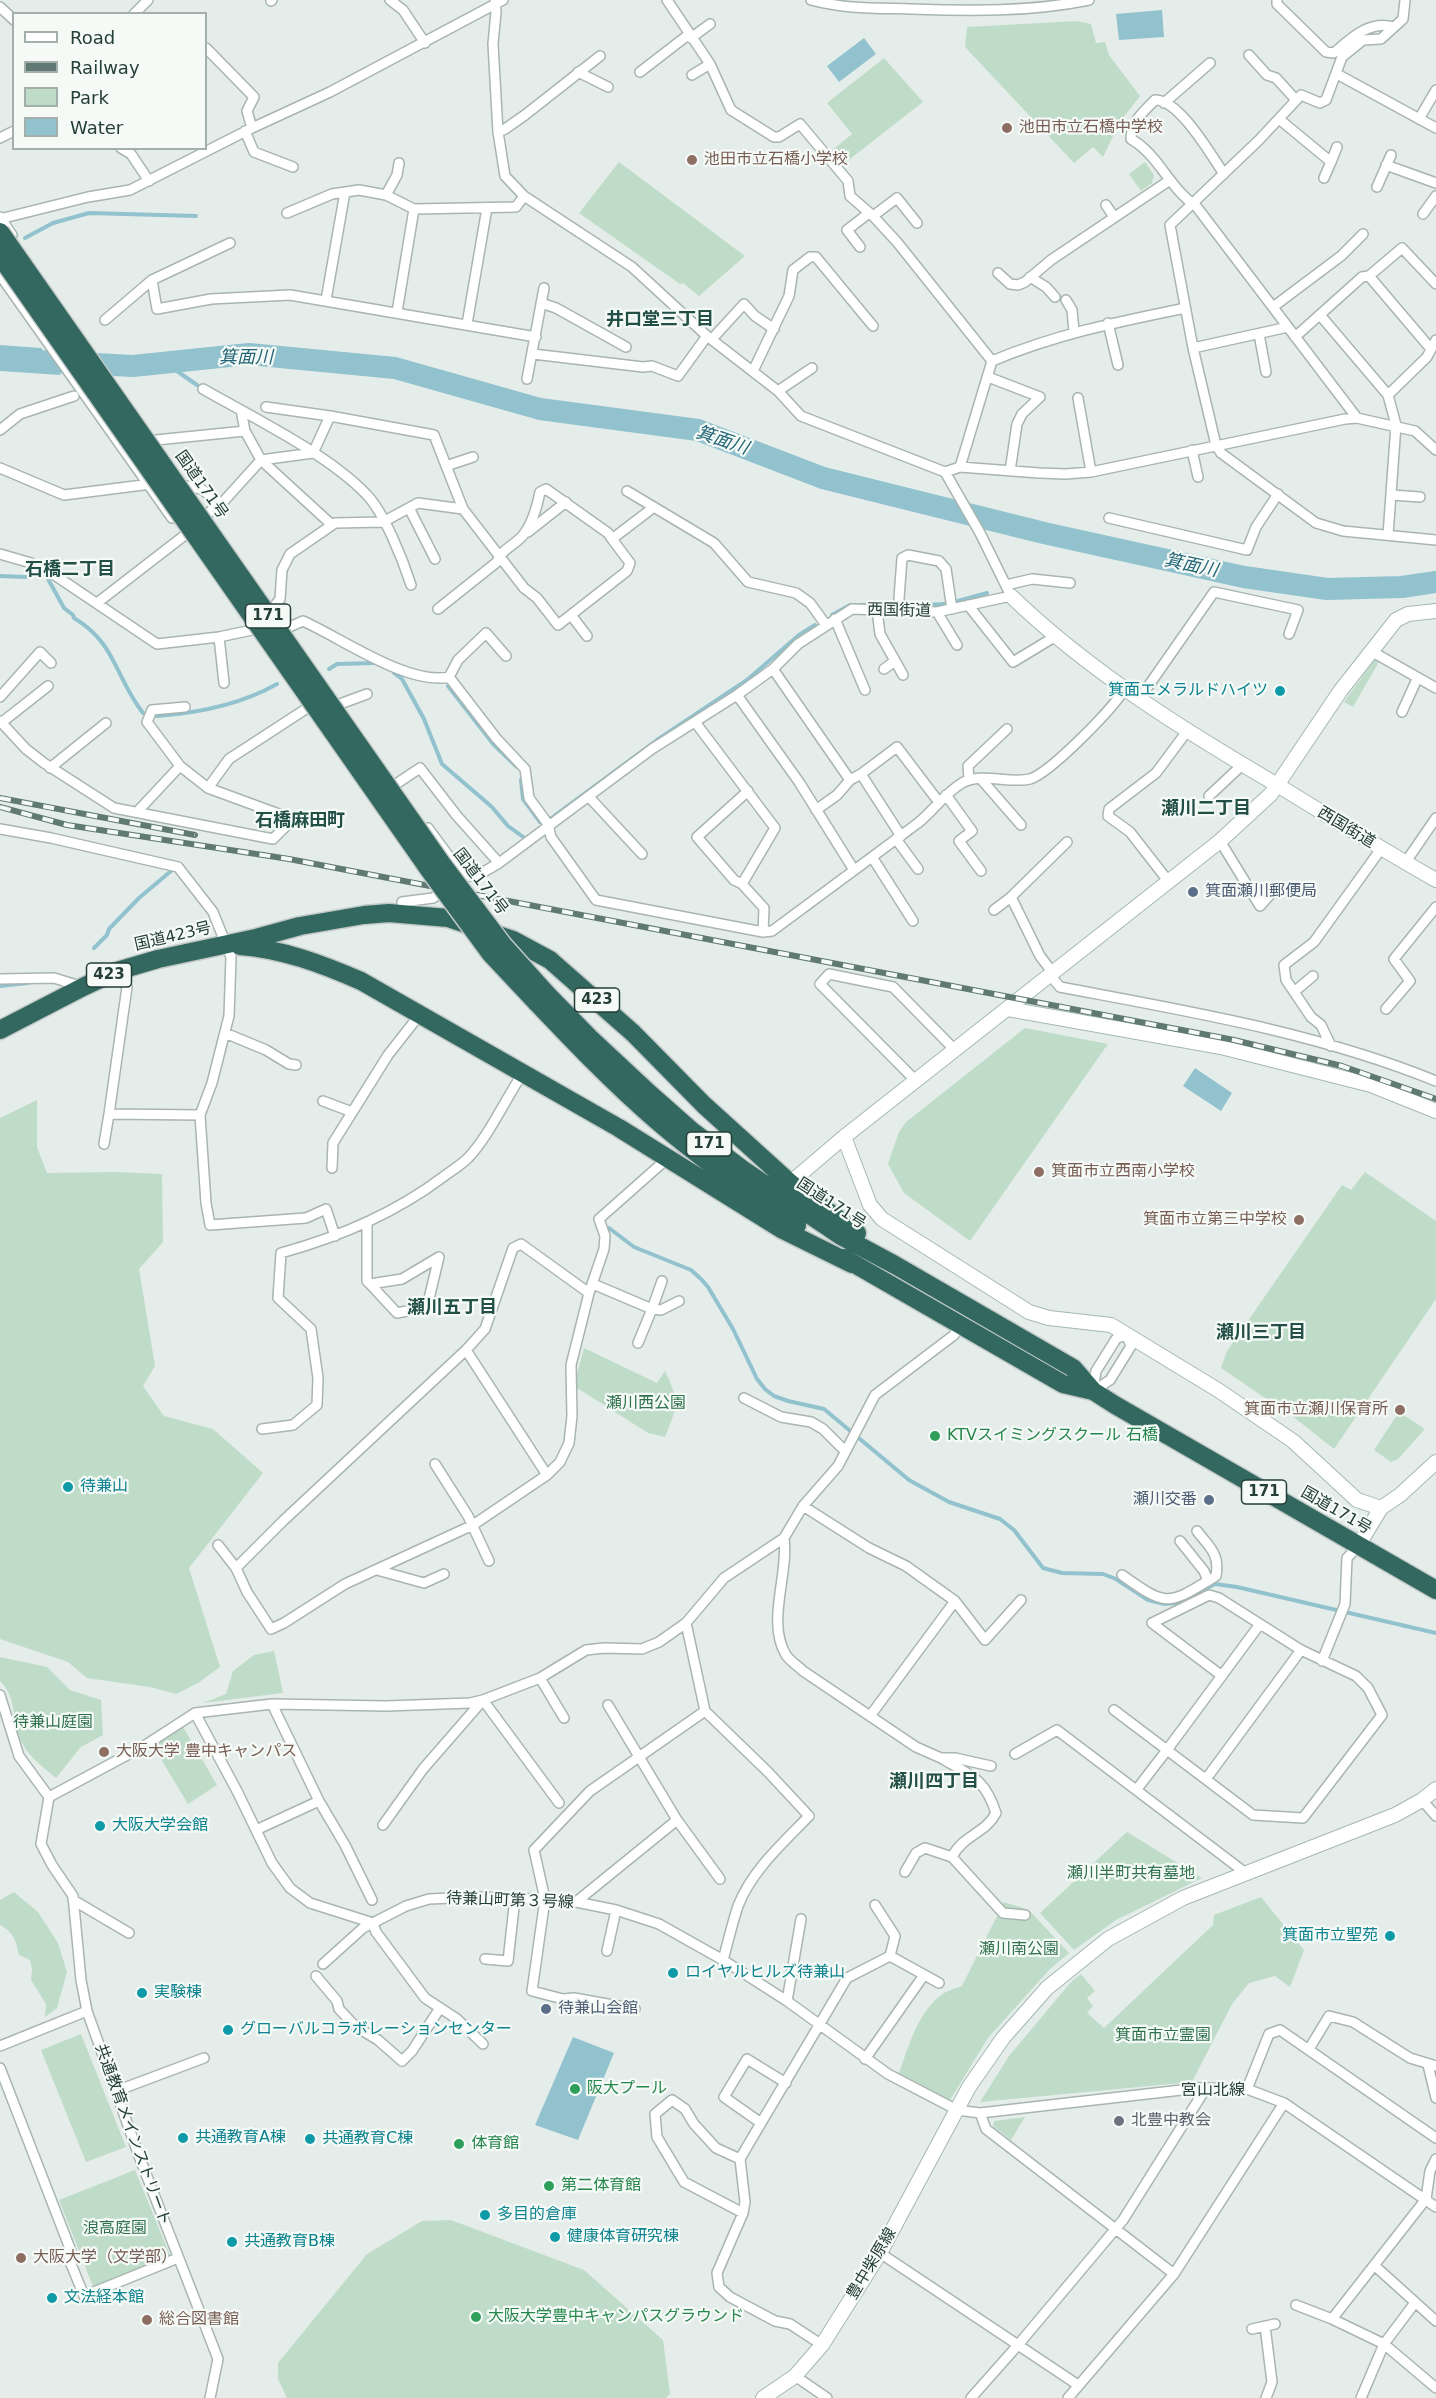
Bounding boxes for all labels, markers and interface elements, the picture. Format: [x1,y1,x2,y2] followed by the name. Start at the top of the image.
[12,12,207,150] legend
[70,27,115,48] text: Road
[70,57,140,78] text: Railway
[70,87,109,108] text: Park
[70,117,123,138] text: Water
[1019,118,1163,138] place label: 池田市立石橋中学校
[1000,121,1014,135] marker: 池田市立石橋中学校
[704,150,848,170] place label: 池田市立石橋小学校
[685,153,699,167] marker: 池田市立石橋小学校
[606,309,714,331] district label: 井口堂三丁目
[219,347,273,369] water label: 箕面川
[693,422,751,460] water label: 箕面川
[171,447,231,523] street label: 国道171号
[1162,550,1220,582] water label: 箕面川
[25,559,115,581] district label: 石橋二丁目
[867,601,931,621] street label: 西国街道
[246,604,290,628] road number: 171
[1108,681,1268,701] place label: 箕面エメラルドハイツ
[1273,684,1287,698] marker: 箕面エメラルドハイツ
[1161,798,1251,820] district label: 瀬川二丁目
[1314,803,1378,853] street label: 西国街道
[255,810,345,832] district label: 石橋麻田町
[449,845,511,919] street label: 国道171号
[1205,882,1317,902] place label: 箕面瀬川郵便局
[1186,885,1200,899] marker: 箕面瀬川郵便局
[133,919,213,955] street label: 国道423号
[86,963,132,987] road number: 423
[574,988,620,1012] road number: 423
[686,1132,732,1156] road number: 171
[1051,1162,1195,1182] place label: 箕面市立西南小学校
[1032,1165,1046,1179] marker: 箕面市立西南小学校
[793,1175,869,1233] street label: 国道171号
[1143,1210,1287,1230] place label: 箕面市立第三中学校
[1292,1213,1306,1227] marker: 箕面市立第三中学校
[407,1297,497,1319] district label: 瀬川五丁目
[1216,1322,1306,1344] district label: 瀬川三丁目
[606,1394,686,1414] park label: 瀬川西公園
[1244,1400,1388,1420] place label: 箕面市立瀬川保育所
[1393,1403,1407,1417] marker: 箕面市立瀬川保育所
[947,1426,1158,1446] place label: KTVスイミングスクール 石橋
[928,1429,942,1443] marker: KTVスイミングスクール 石橋
[80,1477,128,1497] place label: 待兼山
[61,1480,75,1494] marker: 待兼山
[1242,1480,1286,1504] road number: 171
[1297,1483,1375,1539] street label: 国道171号
[1133,1490,1197,1510] place label: 瀬川交番
[1202,1493,1216,1507] marker: 瀬川交番
[13,1713,93,1733] park label: 待兼山庭園
[116,1742,297,1762] place label: 大阪大学 豊中キャンパス
[97,1745,111,1759] marker: 大阪大学 豊中キャンパス
[889,1771,979,1793] district label: 瀬川四丁目
[112,1816,208,1836] place label: 大阪大学会館
[93,1819,107,1833] marker: 大阪大学会館
[1067,1864,1195,1884] park label: 瀬川半町共有墓地
[446,1889,574,1913] street label: 待兼山町第３号線
[1282,1926,1378,1946] place label: 箕面市立聖苑
[1383,1929,1397,1943] marker: 箕面市立聖苑
[979,1940,1059,1960] park label: 瀬川南公園
[685,1963,845,1983] place label: ロイヤルヒルズ待兼山
[666,1966,680,1980] marker: ロイヤルヒルズ待兼山
[154,1983,202,2003] place label: 実験棟
[135,1986,149,2000] marker: 実験棟
[558,1999,638,2019] place label: 待兼山会館
[539,2002,553,2016] marker: 待兼山会館
[240,2020,512,2040] place label: グローバルコラボレーションセンター
[221,2023,235,2037] marker: グローバルコラボレーションセンター
[1115,2026,1211,2046] park label: 箕面市立霊園
[90,2042,174,2228] street label: 共通教育メインストリート
[587,2079,667,2099] place label: 阪大プール
[1181,2081,1245,2101] street label: 宮山北線
[568,2082,582,2096] marker: 阪大プール
[1131,2111,1211,2131] place label: 北豊中教会
[1112,2114,1126,2128] marker: 北豊中教会
[195,2128,286,2148] place label: 共通教育A棟
[322,2129,413,2149] place label: 共通教育C棟
[176,2131,190,2145] marker: 共通教育A棟
[303,2132,317,2146] marker: 共通教育C棟
[471,2134,519,2154] place label: 体育館
[452,2137,466,2151] marker: 体育館
[561,2176,641,2196] place label: 第二体育館
[542,2179,556,2193] marker: 第二体育館
[497,2205,577,2225] place label: 多目的倉庫
[478,2208,492,2222] marker: 多目的倉庫
[83,2219,147,2239] park label: 浪高庭園
[843,2225,901,2303] street label: 豊中柴原線
[567,2227,679,2247] place label: 健康体育研究棟
[548,2230,562,2244] marker: 健康体育研究棟
[244,2232,335,2252] place label: 共通教育B棟
[225,2235,239,2249] marker: 共通教育B棟
[33,2248,177,2268] place label: 大阪大学（文学部）
[14,2251,28,2265] marker: 大阪大学（文学部）
[64,2288,144,2308] place label: 文法経本館
[45,2291,59,2305] marker: 文法経本館
[488,2307,744,2327] place label: 大阪大学豊中キャンパスグラウンド
[159,2310,239,2330] place label: 総合図書館
[469,2310,483,2324] marker: 大阪大学豊中キャンパスグラウンド
[140,2313,154,2327] marker: 総合図書館

